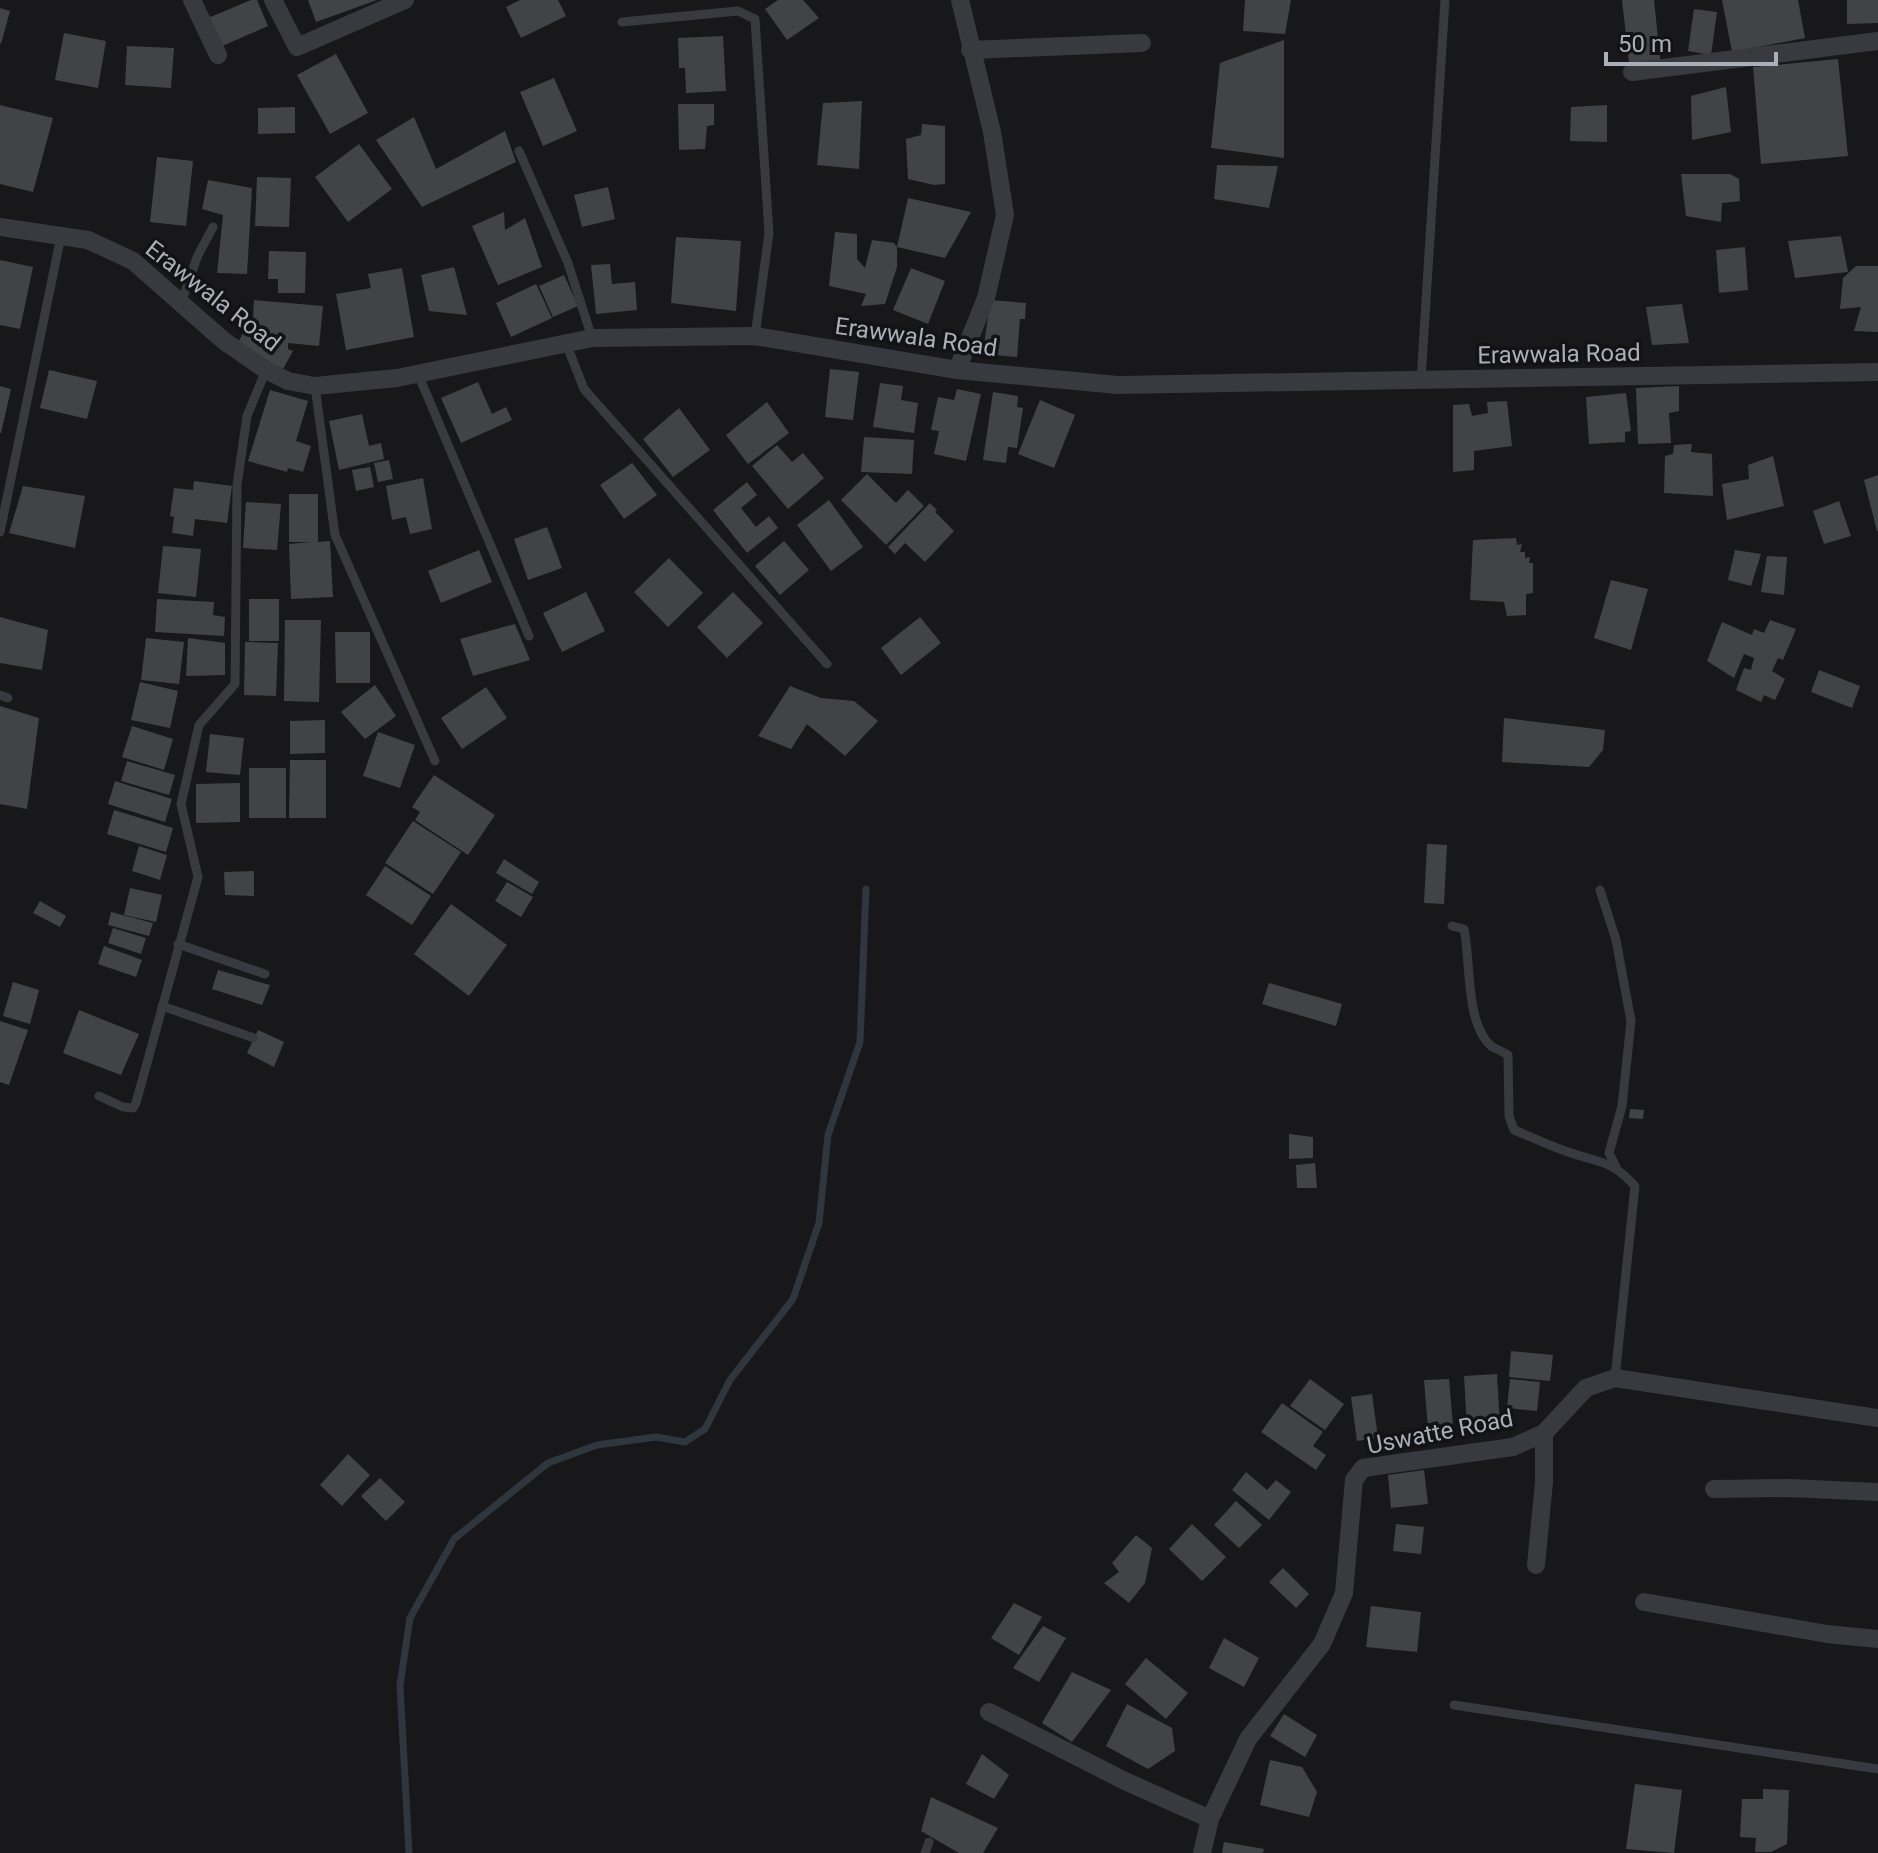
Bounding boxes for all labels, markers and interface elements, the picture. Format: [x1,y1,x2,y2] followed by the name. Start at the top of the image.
[1606,16,1776,66] scale bar
[1618,30,1672,58] text: 50 m
[140,235,286,357] street label: Erawwala Road
[833,312,999,362] street label: Erawwala Road
[1477,339,1641,369] street label: Erawwala Road
[1364,1404,1516,1460] street label: Uswatte Road

